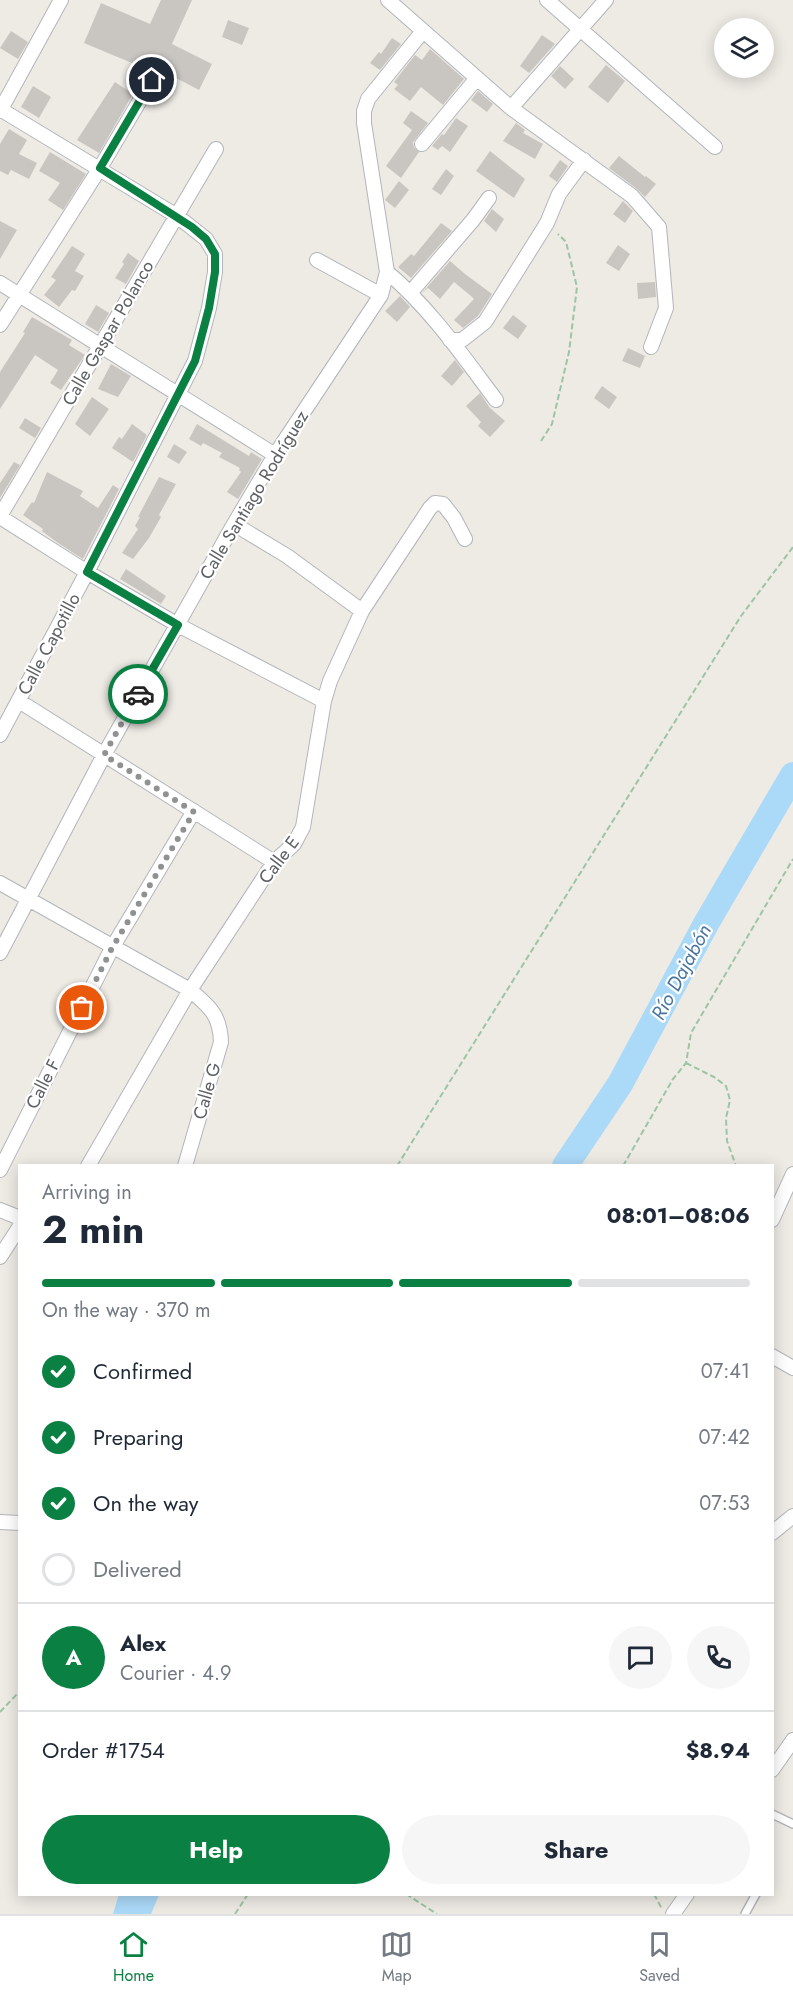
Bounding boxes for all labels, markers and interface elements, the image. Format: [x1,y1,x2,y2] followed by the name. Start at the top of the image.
[714,18,774,78] map controls
[714,18,774,78] button: layers
[126,54,177,105] pin
[135,63,168,96] icon: home
[56,255,160,411] street label: Calle Gaspar Polanco
[193,405,315,584] street label: Calle Santiago Rodríguez
[11,588,87,700] street label: Calle Capotillo
[108,664,168,724] courier
[122,678,155,711] icon: car
[252,831,306,889] street label: Calle E
[644,919,719,1025] water label: Río Dajabón
[56,982,107,1033] pin
[65,991,98,1024] icon: bag
[19,1055,67,1113] street label: Calle F
[187,1060,227,1122] street label: Calle G
[42,1178,132,1207] text: Arriving in
[607,1199,750,1231] text: 08:01–08:06
[42,1201,144,1258] text: 2 min
[42,1296,211,1325] text: On the way · 370 m
[42,1355,75,1388] icon: check
[93,1355,192,1387] text: Confirmed
[701,1357,750,1386] text: 07:41
[42,1421,75,1454] icon: check
[93,1421,184,1453] text: Preparing
[698,1423,750,1452] text: 07:42
[42,1487,75,1520] icon: check
[93,1487,198,1519] text: On the way
[699,1489,750,1518] text: 07:53
[93,1553,182,1585] text: Delivered
[609,1626,672,1689] button: chat
[687,1626,750,1689] button: phone
[120,1627,166,1659] text: Alex
[65,1641,82,1673] text: A
[120,1659,232,1688] text: Courier · 4.9
[42,1734,165,1766] text: Order #1754
[686,1734,750,1766] text: $8.94
[42,1815,390,1884] button: Help
[402,1815,750,1884] button: Share
[113,1928,154,1987] tab: Home
[380,1928,413,1987] tab: Map
[639,1928,680,1987] tab: Saved

